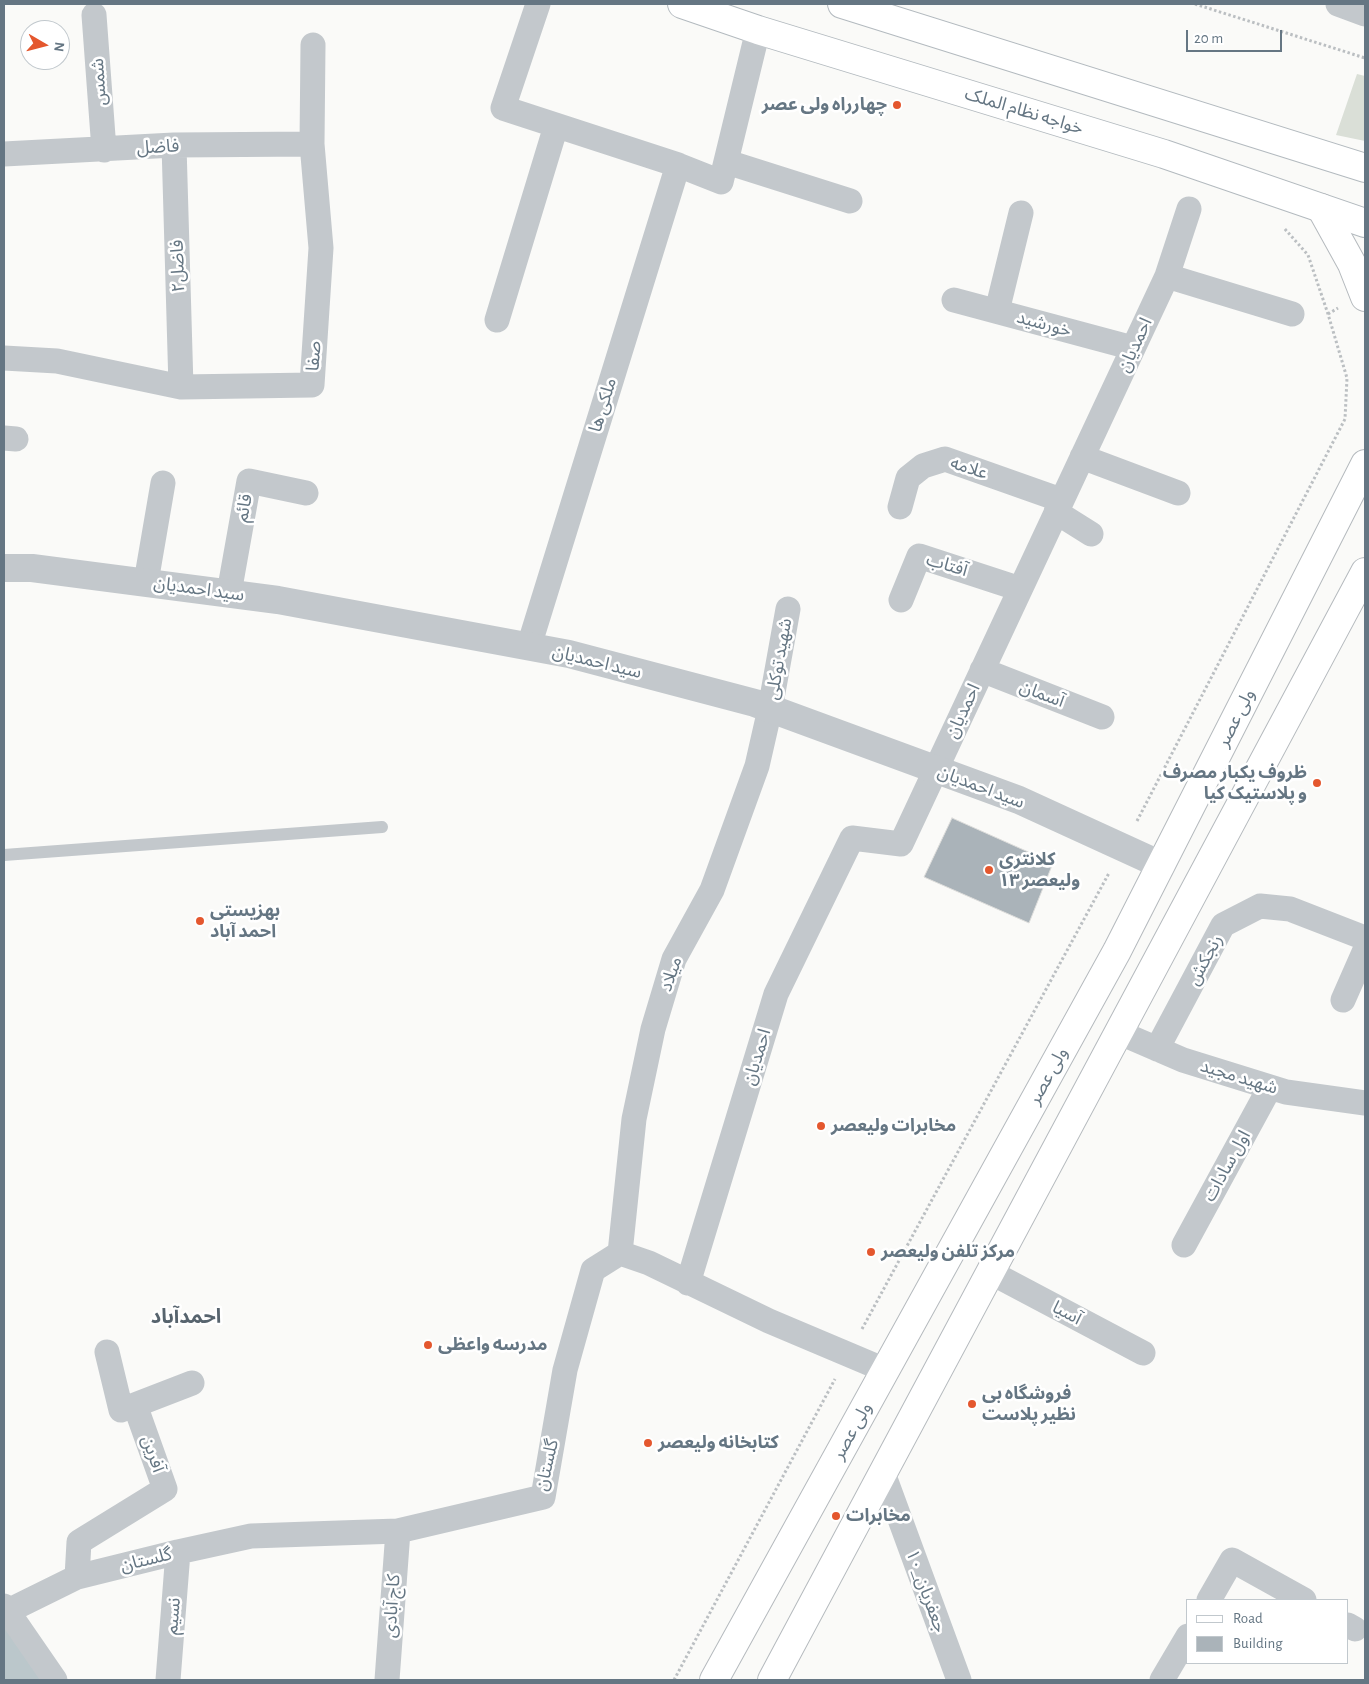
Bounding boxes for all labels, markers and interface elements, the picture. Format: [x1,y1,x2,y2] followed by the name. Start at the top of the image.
[20,20,70,70] north arrow
[1189,20,1285,52] scale bar
[1194,31,1223,46] text: 20 m
[51,41,66,53] text: N
[87,58,111,106] street label: شمس
[962,83,1086,139] street label: خواجه نظام الملک
[762,94,887,116] place label: چهارراه ولی عصر
[891,99,903,111] marker: چهارراه ولی عصر
[136,135,180,159] street label: فاضل
[166,239,190,293] street label: فاضل۲
[1014,306,1074,342] street label: خورشید
[1113,314,1157,376] street label: احمدیان
[302,340,326,372] street label: صفا
[585,375,621,435] street label: ملکی ها
[948,452,990,484] street label: علامه
[231,492,257,524] street label: قائم
[924,549,970,581] street label: آفتاب
[152,572,246,606] street label: سید احمدیان
[761,617,797,701] street label: شهید توکلی
[550,640,644,684] street label: سید احمدیان
[1017,676,1067,712] street label: آسمان
[941,680,985,742] street label: احمدیان
[1212,685,1260,751] street label: ولی عصر
[935,761,1027,813] street label: سید احمدیان
[1163,762,1307,804] place label: ظروف یکبار مصرف و پلاستیک کیا
[1311,777,1323,789] marker: ظروف یکبار مصرف و پلاستیک کیا
[999,849,1080,892] place label: کلانتری ۱۳ ولیعصر
[983,864,995,876] marker: کلانتری ۱۳ ولیعصر
[210,900,280,942] place label: بهزیستی احمد آباد
[194,915,206,927] marker: بهزیستی احمد آباد
[1183,931,1227,989] street label: رنجکش
[655,954,687,994] street label: میلاد
[738,1026,776,1088] street label: احمدیان
[1023,1044,1073,1108] street label: ولی عصر
[1198,1055,1280,1099] street label: شهید مجید
[831,1115,956,1137] place label: مخابرات ولیعصر
[815,1120,827,1132] marker: مخابرات ولیعصر
[1199,1127,1255,1205] street label: اول سادات
[881,1241,1015,1263] place label: مرکز تلفن ولیعصر
[865,1246,877,1258] marker: مرکز تلفن ولیعصر
[1049,1296,1085,1330] street label: آسیا
[151,1305,221,1329] district label: احمدآباد
[438,1334,547,1356] place label: مدرسه واعظی
[422,1339,434,1351] marker: مدرسه واعظی
[982,1383,1076,1426] place label: فروشگاه بی نظیر پلاست
[966,1398,978,1410] marker: فروشگاه بی نظیر پلاست
[827,1399,877,1463] street label: ولی عصر
[658,1432,779,1454] place label: کتابخانه ولیعصر
[137,1433,169,1475] street label: آفرین
[531,1437,563,1493] street label: گلستان
[642,1437,654,1449] marker: کتابخانه ولیعصر
[846,1505,911,1527] place label: مخابرات
[830,1510,842,1522] marker: مخابرات
[118,1543,174,1577] street label: گلستان
[901,1546,951,1636] street label: ۱۰_جعفریان
[379,1573,405,1639] street label: کاج آبادی
[161,1597,185,1635] street label: نسیم
[1186,1599,1349,1664] legend
[1233,1611,1263,1626] text: Road
[1233,1636,1283,1651] text: Building

